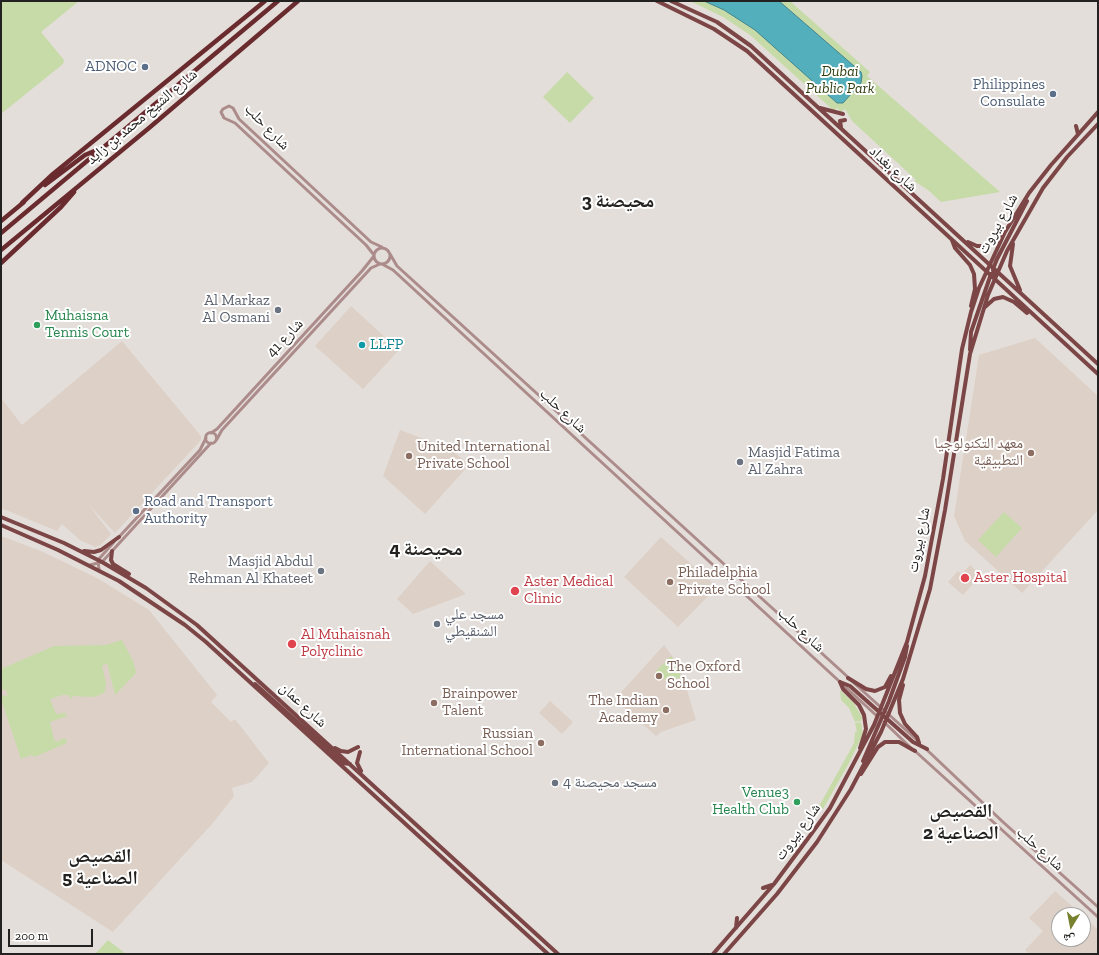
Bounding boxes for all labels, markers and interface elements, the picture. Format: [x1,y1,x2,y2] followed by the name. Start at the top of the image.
[85,58,137,76] place label: ADNOC
[140,62,150,72] marker: ADNOC
[806,63,874,98] park label: Dubai Public Park
[83,65,201,169] street label: شارع الشيخ محمد بن زايد
[973,76,1045,111] place label: Philippines Consulate
[1048,89,1058,99] marker: Philippines Consulate
[241,100,293,154] street label: شارع حلب
[865,142,921,196] street label: شارع بغداد
[582,191,654,213] district label: محيصنة 3
[974,191,1022,257] street label: شارع بيروت
[202,292,270,327] place label: Al Markaz Al Osmani
[273,305,283,315] marker: Al Markaz Al Osmani
[45,307,129,342] place label: Muhaisna Tennis Court
[263,315,307,361] street label: شارع 41
[32,320,42,330] marker: Muhaisna Tennis Court
[370,336,403,354] place label: LLFP
[357,340,367,350] marker: LLFP
[536,385,590,437] street label: شارع حلب
[934,435,1023,470] place label: معهد التكنولوجيا التطبيقية
[417,438,550,473] place label: United International Private School
[748,444,840,479] place label: Masjid Fatima Al Zahra
[1026,448,1036,458] marker: معهد التكنولوجيا التطبيقية
[404,451,414,461] marker: United International Private School
[735,457,745,467] marker: Masjid Fatima Al Zahra
[144,493,273,528] place label: Road and Transport Authority
[131,506,141,516] marker: Road and Transport Authority
[904,506,934,574] street label: شارع بيروت
[389,539,463,561] district label: محيصنة 4
[189,553,313,588] place label: Masjid Abdul Rehman Al Khateet
[678,564,771,599] place label: Philadelphia Private School
[316,566,326,576] marker: Masjid Abdul Rehman Al Khateet
[974,569,1067,587] place label: Aster Hospital
[959,572,971,584] marker: Aster Hospital
[524,573,613,608] place label: Aster Medical Clinic
[665,577,675,587] marker: Philadelphia Private School
[509,585,521,597] marker: Aster Medical Clinic
[774,604,828,656] street label: شارع حلب
[445,606,504,641] place label: مسجد علي الشنقيطي
[432,619,442,629] marker: مسجد علي الشنقيطي
[301,626,390,661] place label: Al Muhaisnah Polyclinic
[286,638,298,650] marker: Al Muhaisnah Polyclinic
[667,658,741,693] place label: The Oxford School
[654,671,664,681] marker: The Oxford School
[276,679,330,731] street label: شارع عمان
[442,685,518,720] place label: Brainpower Talent
[588,692,658,727] place label: The Indian Academy
[429,698,439,708] marker: Brainpower Talent
[661,705,671,715] marker: The Indian Academy
[401,725,533,760] place label: Russian International School
[536,738,546,748] marker: Russian International School
[563,774,657,792] place label: مسجد محيصنة 4
[550,778,560,788] marker: مسجد محيصنة 4
[712,784,789,819] place label: Venue3 Health Club
[792,797,802,807] marker: Venue3 Health Club
[771,800,825,864] street label: شارع بيروت
[923,801,999,845] district label: القصيص الصناعية 2
[1013,823,1067,875] street label: شارع حلب
[62,846,138,890] district label: القصيص الصناعية 5
[1051,907,1091,947] north arrow
[10,921,95,947] scale bar
[15,929,48,943] text: 200 m
[1062,931,1076,946] text: ش

